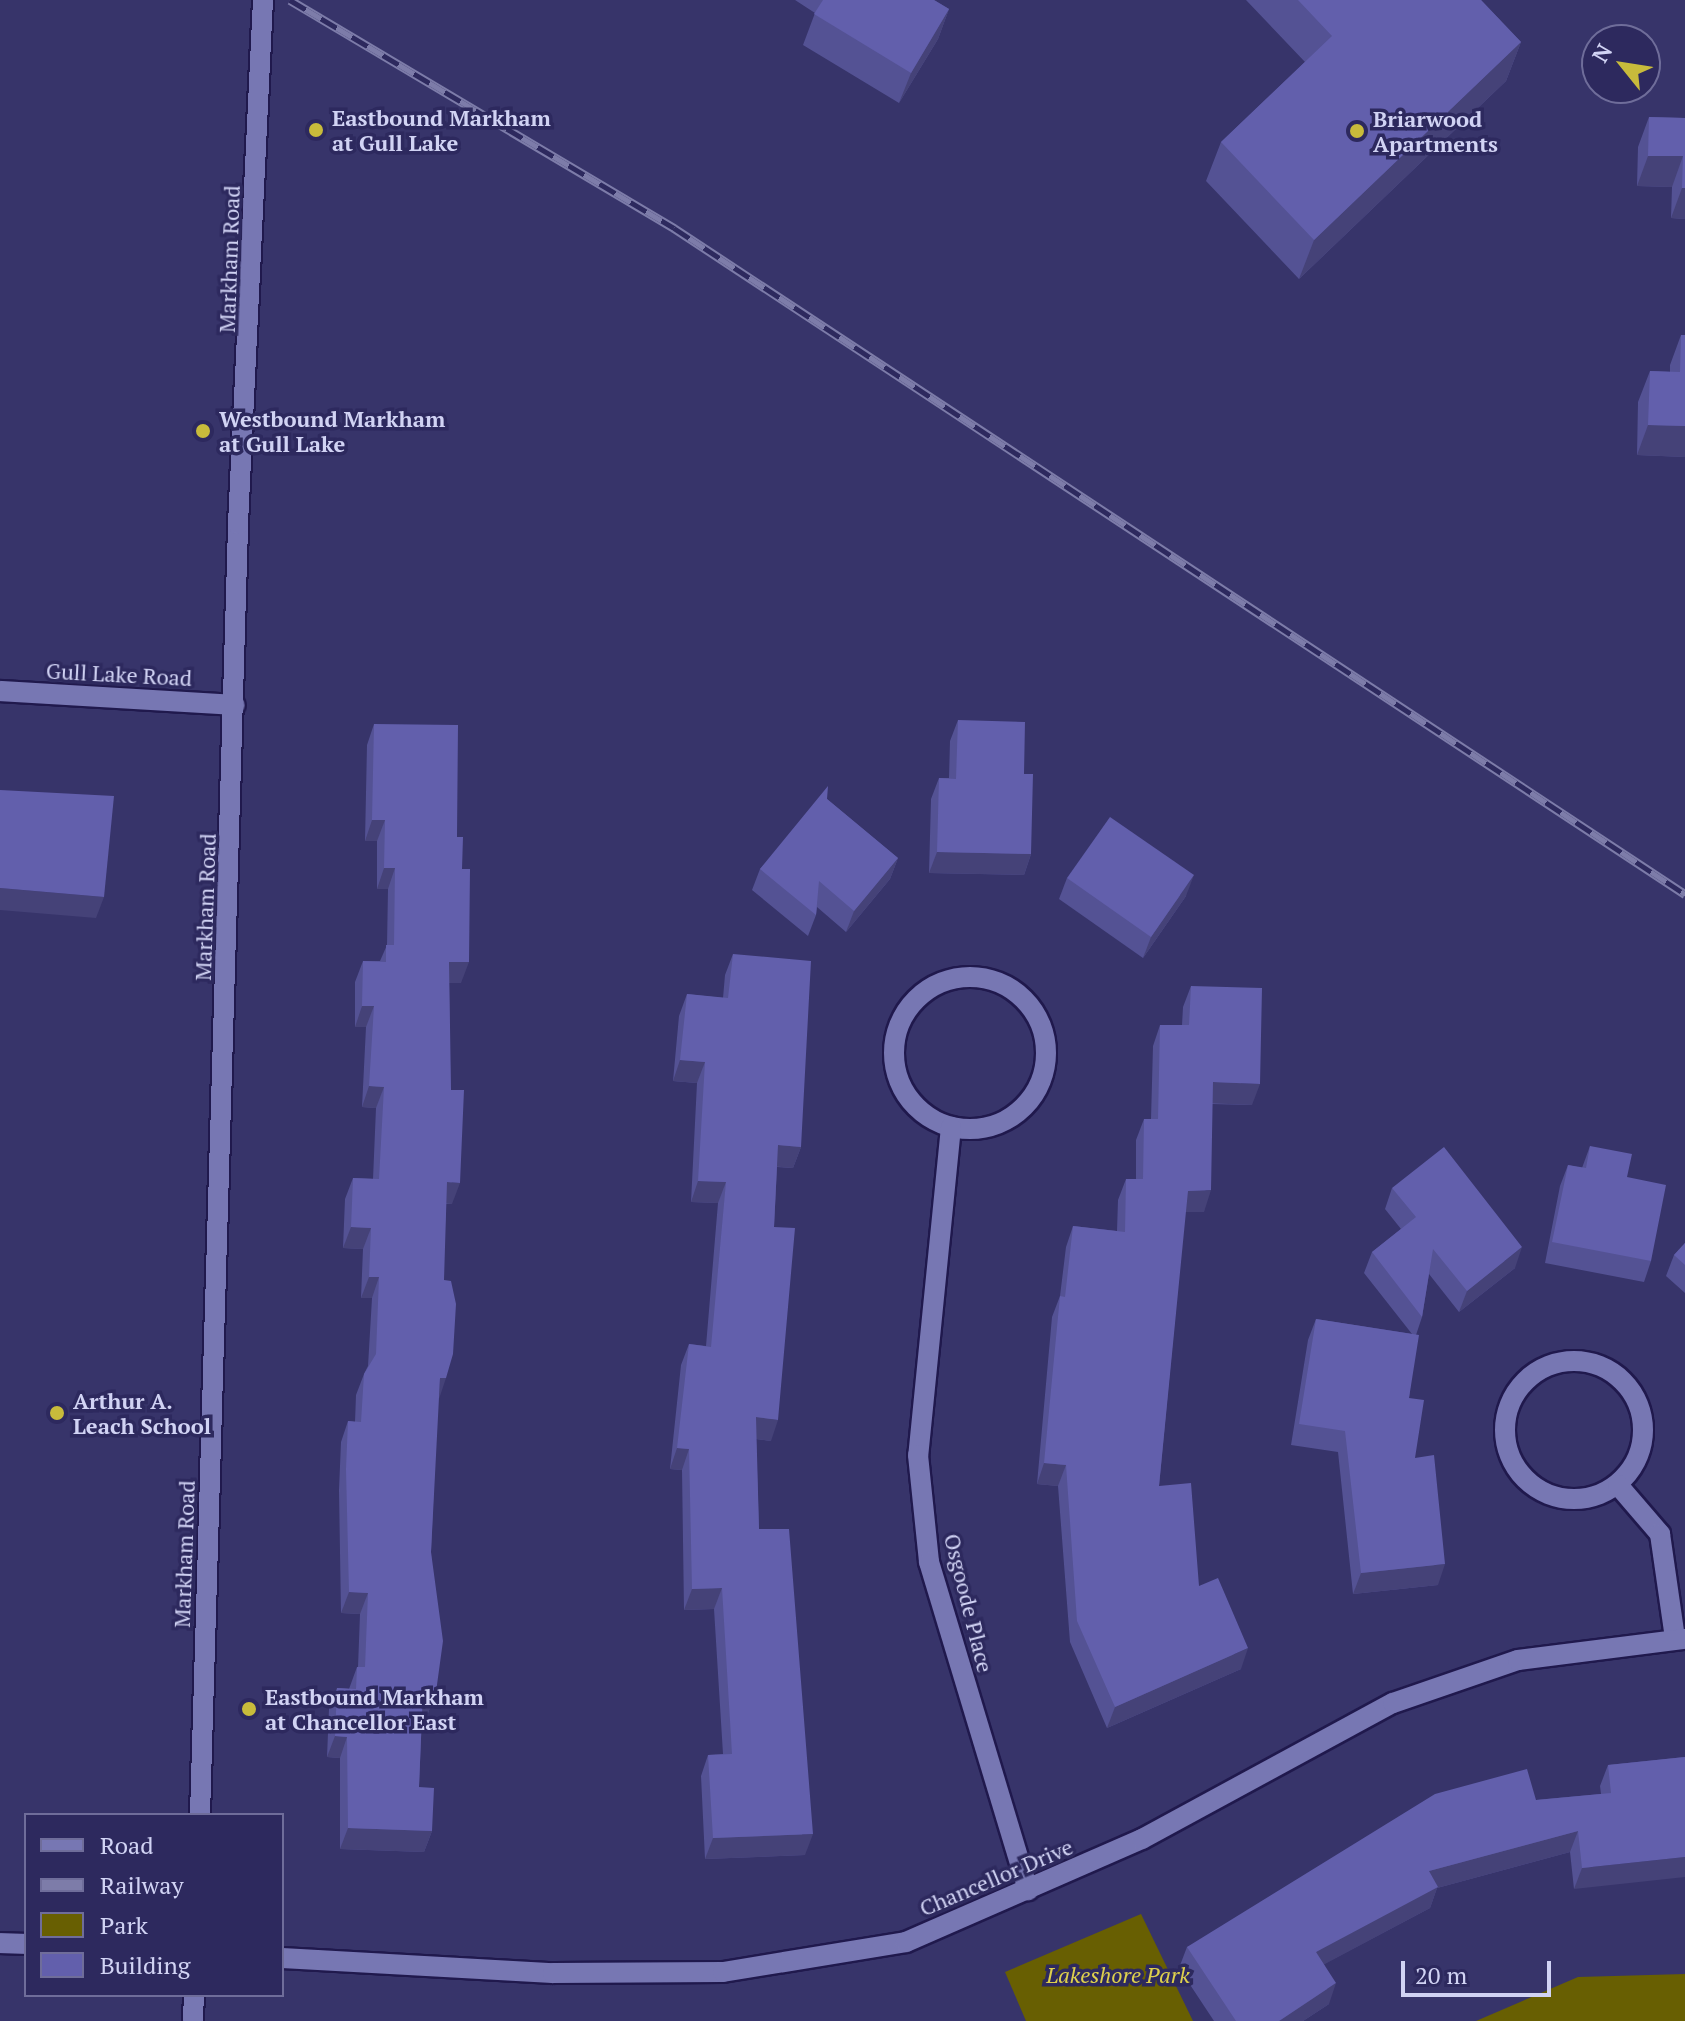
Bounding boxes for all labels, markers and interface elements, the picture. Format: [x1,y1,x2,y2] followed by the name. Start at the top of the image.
[1581,24,1661,104] north arrow
[1585,38,1618,67] text: N
[332,104,551,156] place label: Eastbound Markham at Gull Lake
[1373,105,1498,156] place label: Briarwood Apartments
[307,121,325,139] marker: Eastbound Markham at Gull Lake
[1348,122,1366,140] marker: Briarwood Apartments
[213,185,245,333] street label: Markham Road
[219,405,445,456] place label: Westbound Markham at Gull Lake
[194,422,212,440] marker: Westbound Markham at Gull Lake
[45,657,193,691] street label: Gull Lake Road
[189,833,221,981] street label: Markham Road
[73,1387,211,1438] place label: Arthur A. Leach School
[48,1404,66,1422] marker: Arthur A. Leach School
[168,1480,200,1628] street label: Markham Road
[939,1531,999,1675] street label: Osgoode Place
[265,1683,484,1734] place label: Eastbound Markham at Chancellor East
[240,1700,258,1718] marker: Eastbound Markham at Chancellor East
[24,1813,284,1997] legend
[100,1829,154,1861] text: Road
[915,1833,1077,1921] street label: Chancellor Drive
[100,1869,184,1901] text: Railway
[100,1909,148,1941] text: Park
[1405,1945,1555,1995] scale bar
[100,1949,190,1981] text: Building
[1415,1959,1467,1991] text: 20 m
[1046,1962,1190,1988] park label: Lakeshore Park

